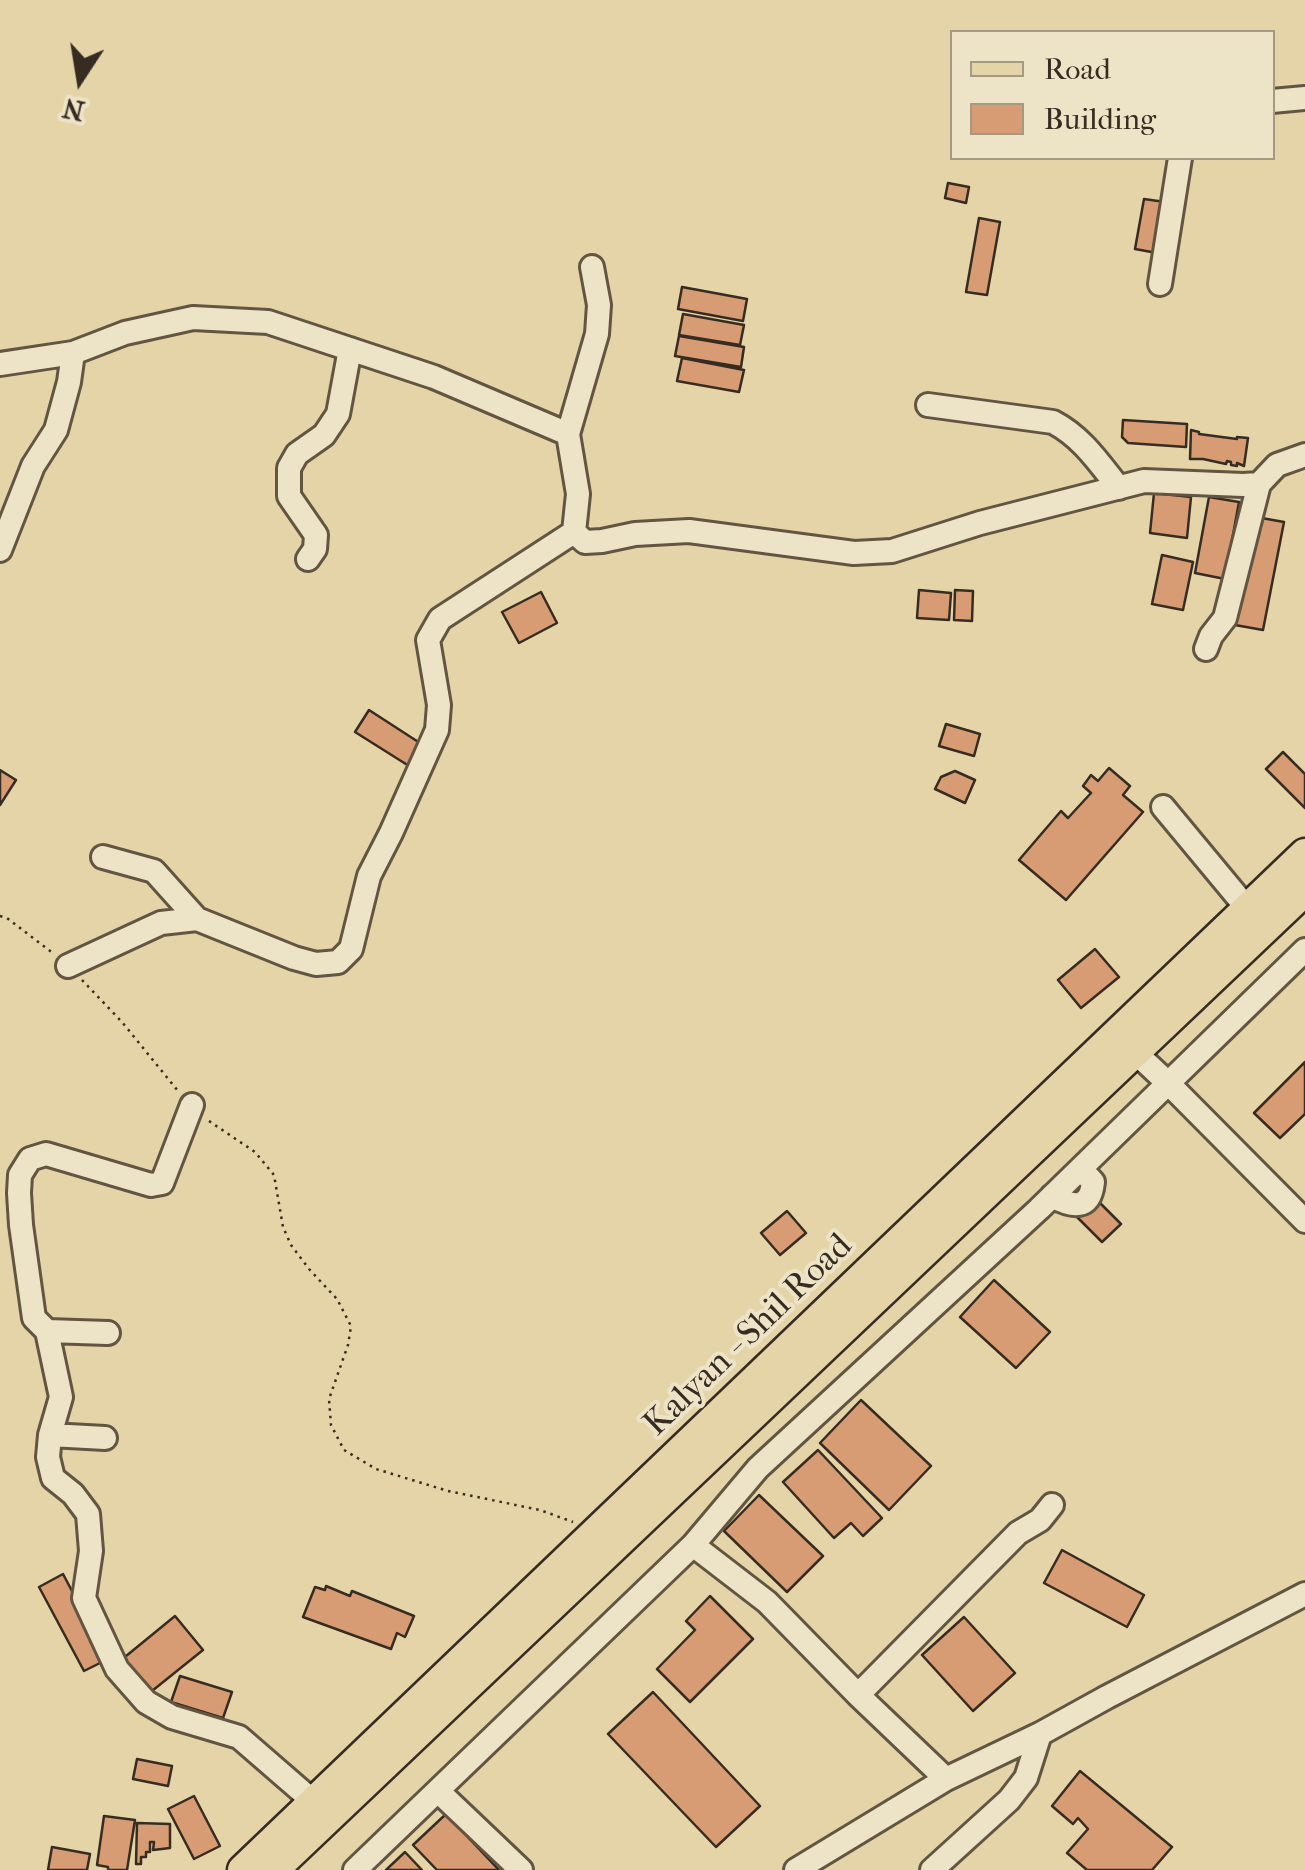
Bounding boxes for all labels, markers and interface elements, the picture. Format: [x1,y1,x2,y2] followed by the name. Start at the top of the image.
[30,30,130,130] north arrow
[950,30,1275,160] legend
[1044,52,1111,87] text: Road
[60,91,87,128] text: N
[1044,102,1156,137] text: Building
[636,1226,862,1446] street label: Kalyan - Shil Road

